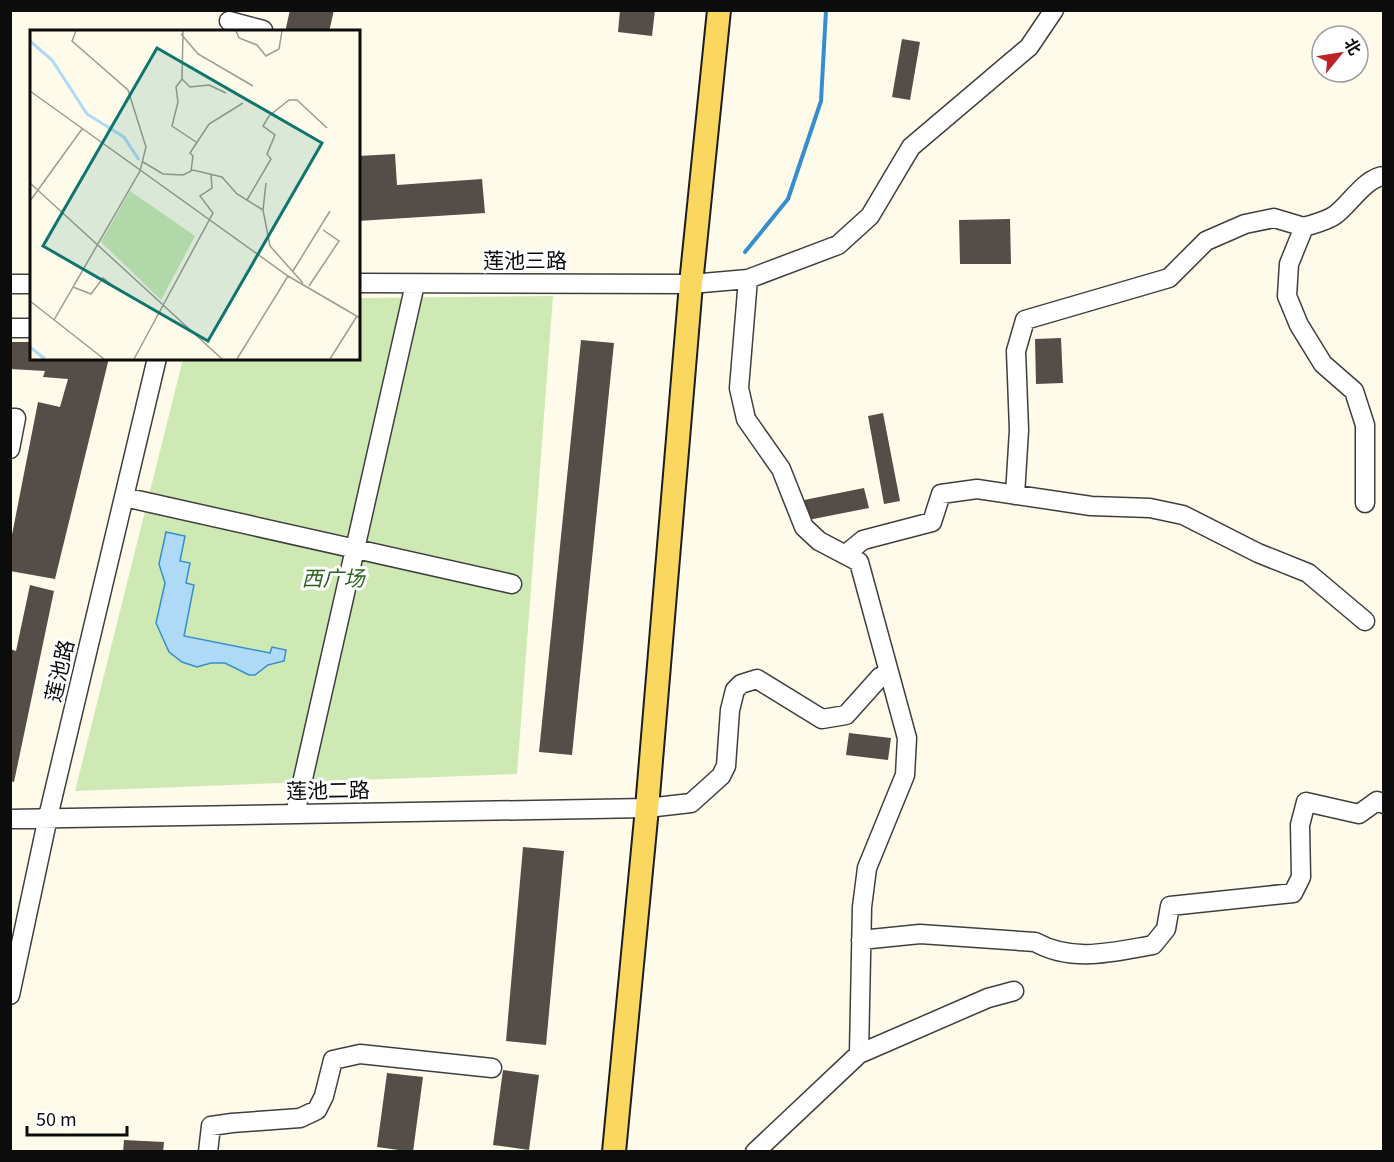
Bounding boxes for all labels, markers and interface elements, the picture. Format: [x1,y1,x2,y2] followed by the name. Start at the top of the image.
[1310,24,1370,84] north arrow
[30,30,360,360] inset map
[1339,33,1368,59] text: 北
[483,244,567,274] street label: 莲池三路
[302,562,366,592] park label: 西广场
[36,636,80,705] street label: 莲池路
[286,773,370,805] street label: 莲池二路
[27,1099,128,1137] scale bar
[36,1105,77,1131] text: 50 m

